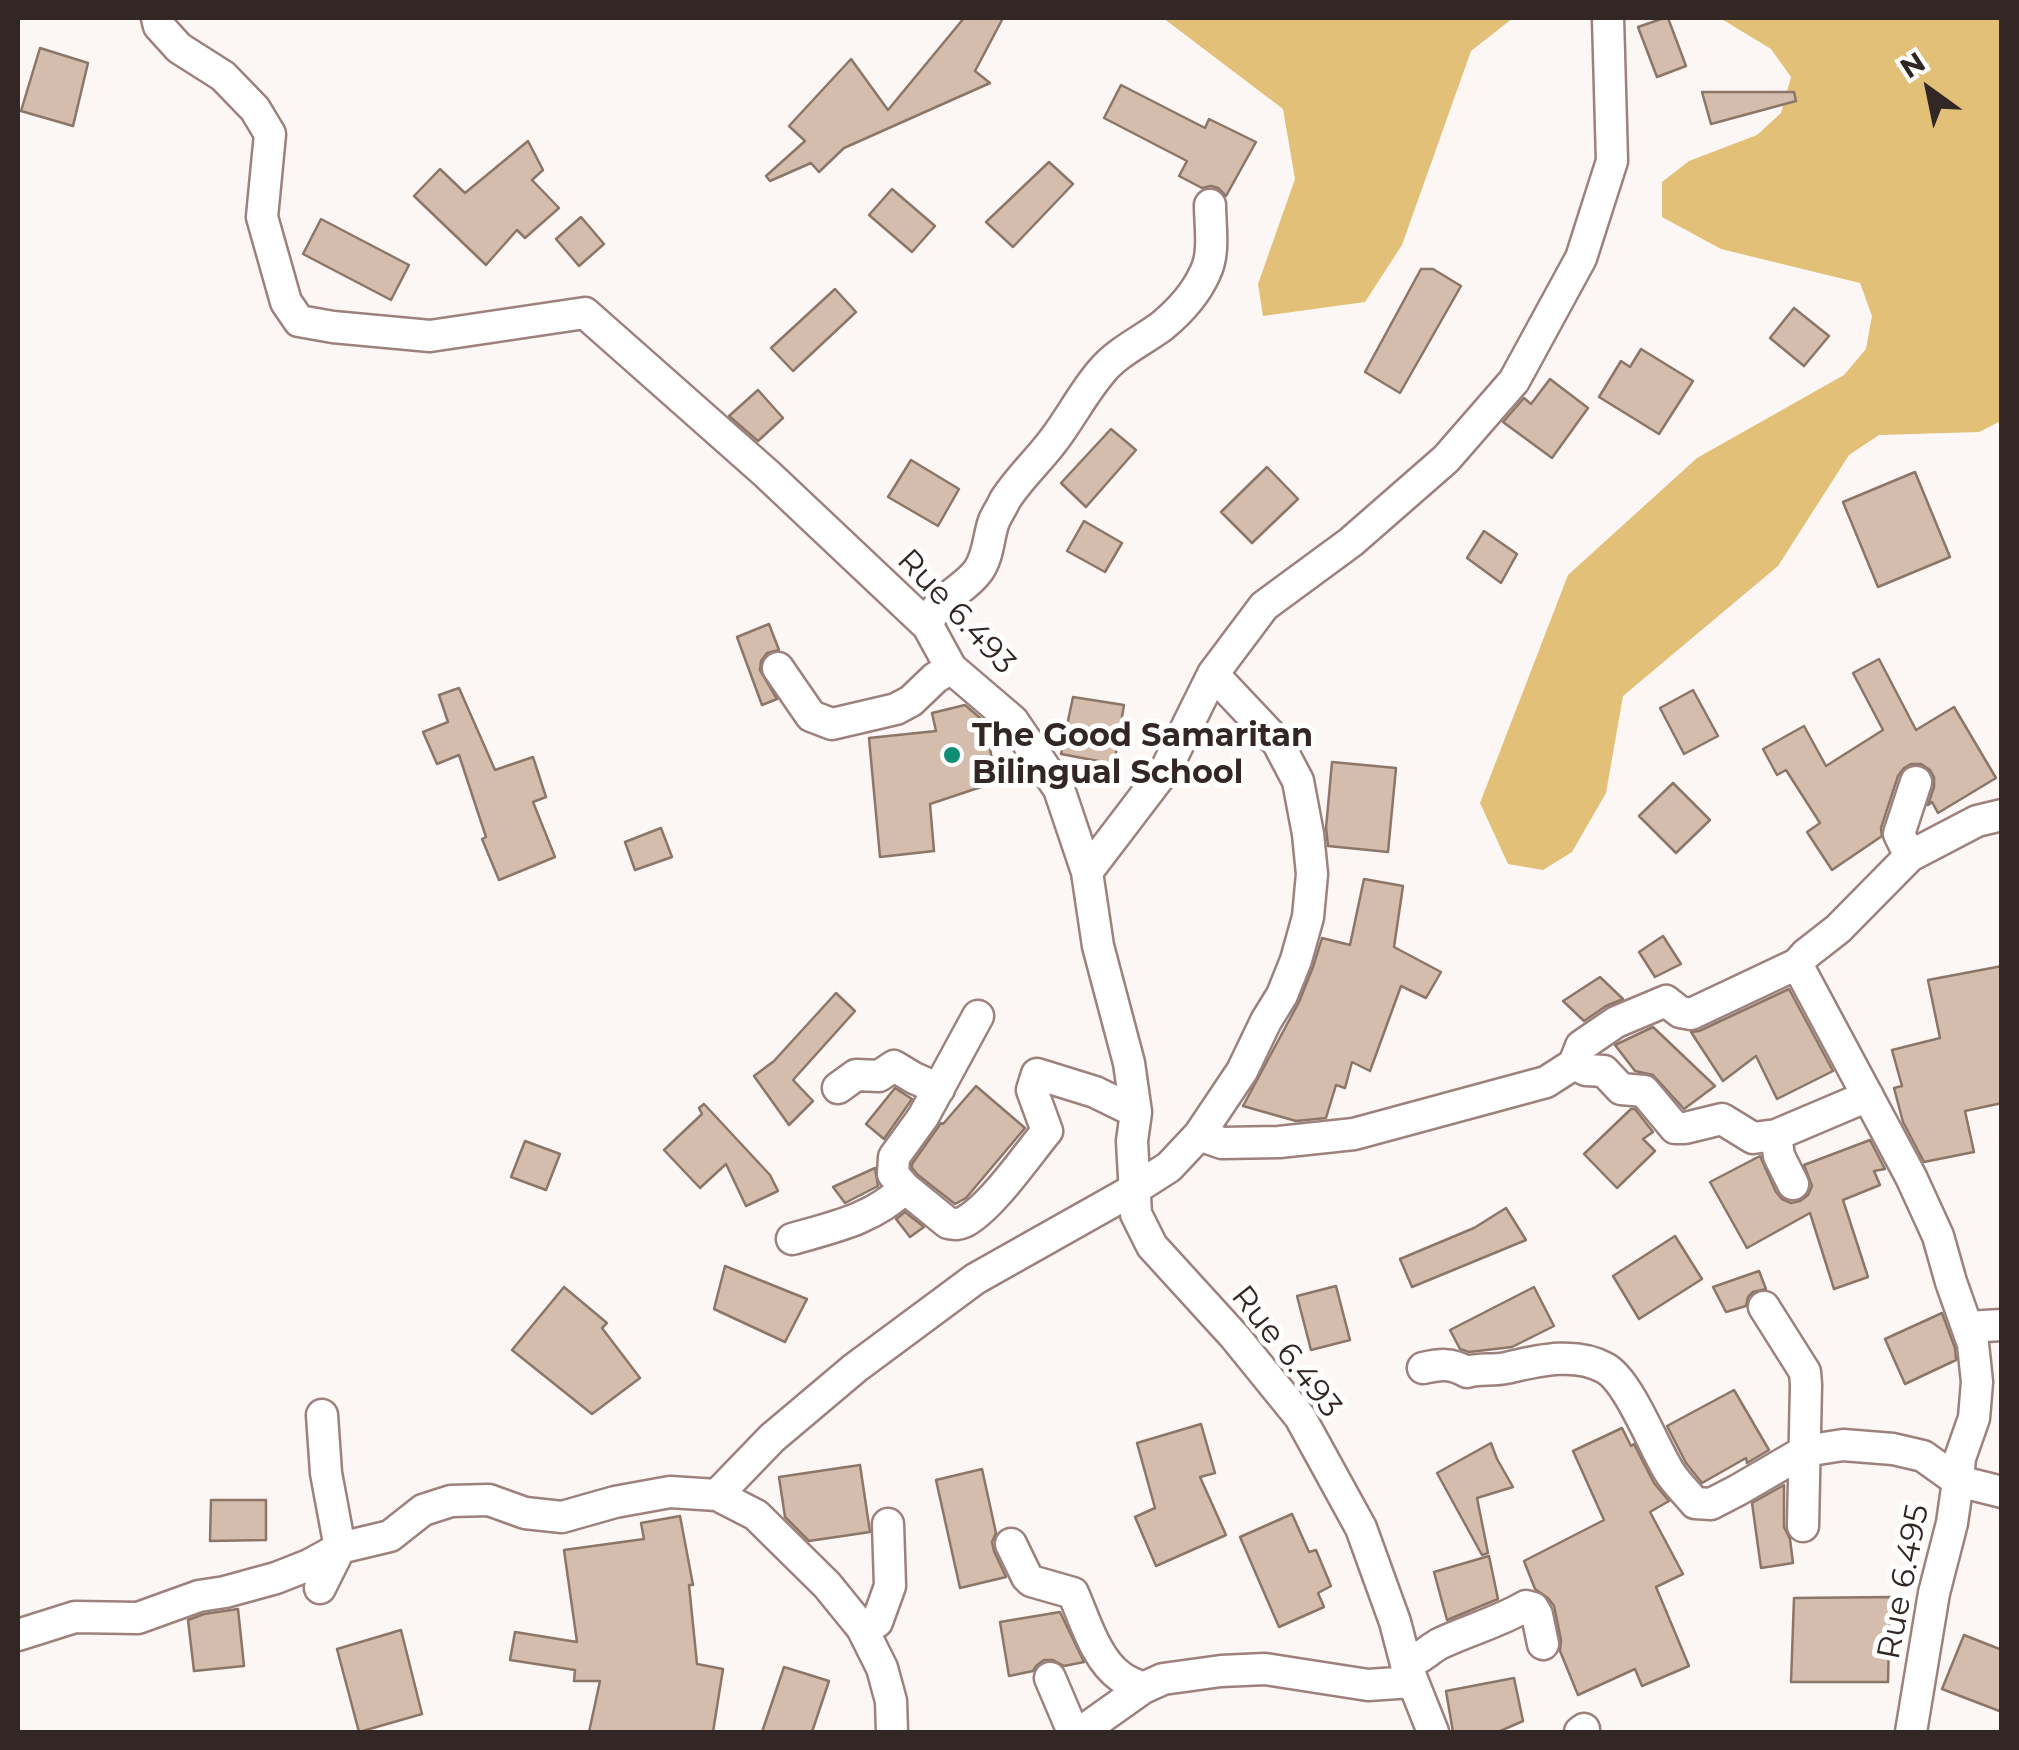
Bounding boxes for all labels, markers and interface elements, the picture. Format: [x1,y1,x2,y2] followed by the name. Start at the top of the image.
[1879,40,1979,140] north arrow
[1894,44,1931,85] text: N
[889,542,1023,682] street label: Rue 6.493
[972,718,1313,793] place label: The Good Samaritan Bilingual School
[941,744,963,766] marker: The Good Samaritan Bilingual School
[1223,1278,1349,1426] street label: Rue 6.493
[1870,1501,1938,1663] street label: Rue 6.495

